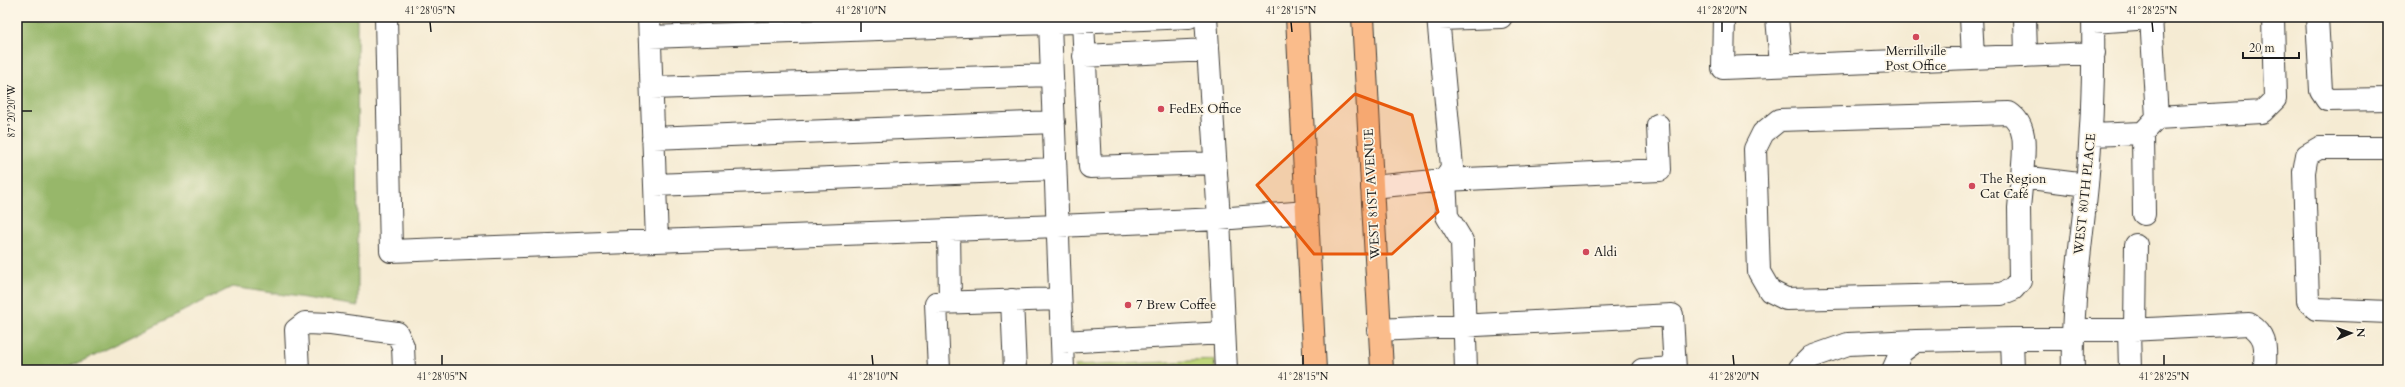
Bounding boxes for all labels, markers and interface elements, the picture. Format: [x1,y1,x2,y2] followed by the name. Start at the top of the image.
[405,4,456,18] text: 41°28'05"N
[836,4,887,18] text: 41°28'10"N
[1266,4,1317,18] text: 41°28'15"N
[1697,4,1748,18] text: 41°28'20"N
[2127,4,2178,18] text: 41°28'25"N
[1911,32,1921,42] marker: Merrillville Post Office
[2243,34,2299,60] scale bar
[2249,40,2276,56] text: 20 m
[1886,42,1947,75] place label: Merrillville Post Office
[5,83,19,138] text: 87°20'20"W
[1169,100,1242,118] place label: FedEx Office
[1156,104,1166,114] marker: FedEx Office
[1360,128,1384,261] street label: WEST 81ST AVENUE
[2070,132,2100,257] street label: WEST 80TH PLACE
[1980,170,2047,203] place label: The Region Cat Café
[1967,181,1977,191] marker: The Region Cat Café
[1594,243,1617,261] place label: Aldi
[1581,247,1591,257] marker: Aldi
[1136,296,1216,314] place label: 7 Brew Coffee
[1123,300,1133,310] marker: 7 Brew Coffee
[2331,313,2371,353] north arrow
[2353,328,2368,338] text: N
[417,370,468,384] text: 41°28'05"N
[848,370,899,384] text: 41°28'10"N
[1278,370,1329,384] text: 41°28'15"N
[1709,370,1760,384] text: 41°28'20"N
[2139,370,2190,384] text: 41°28'25"N

